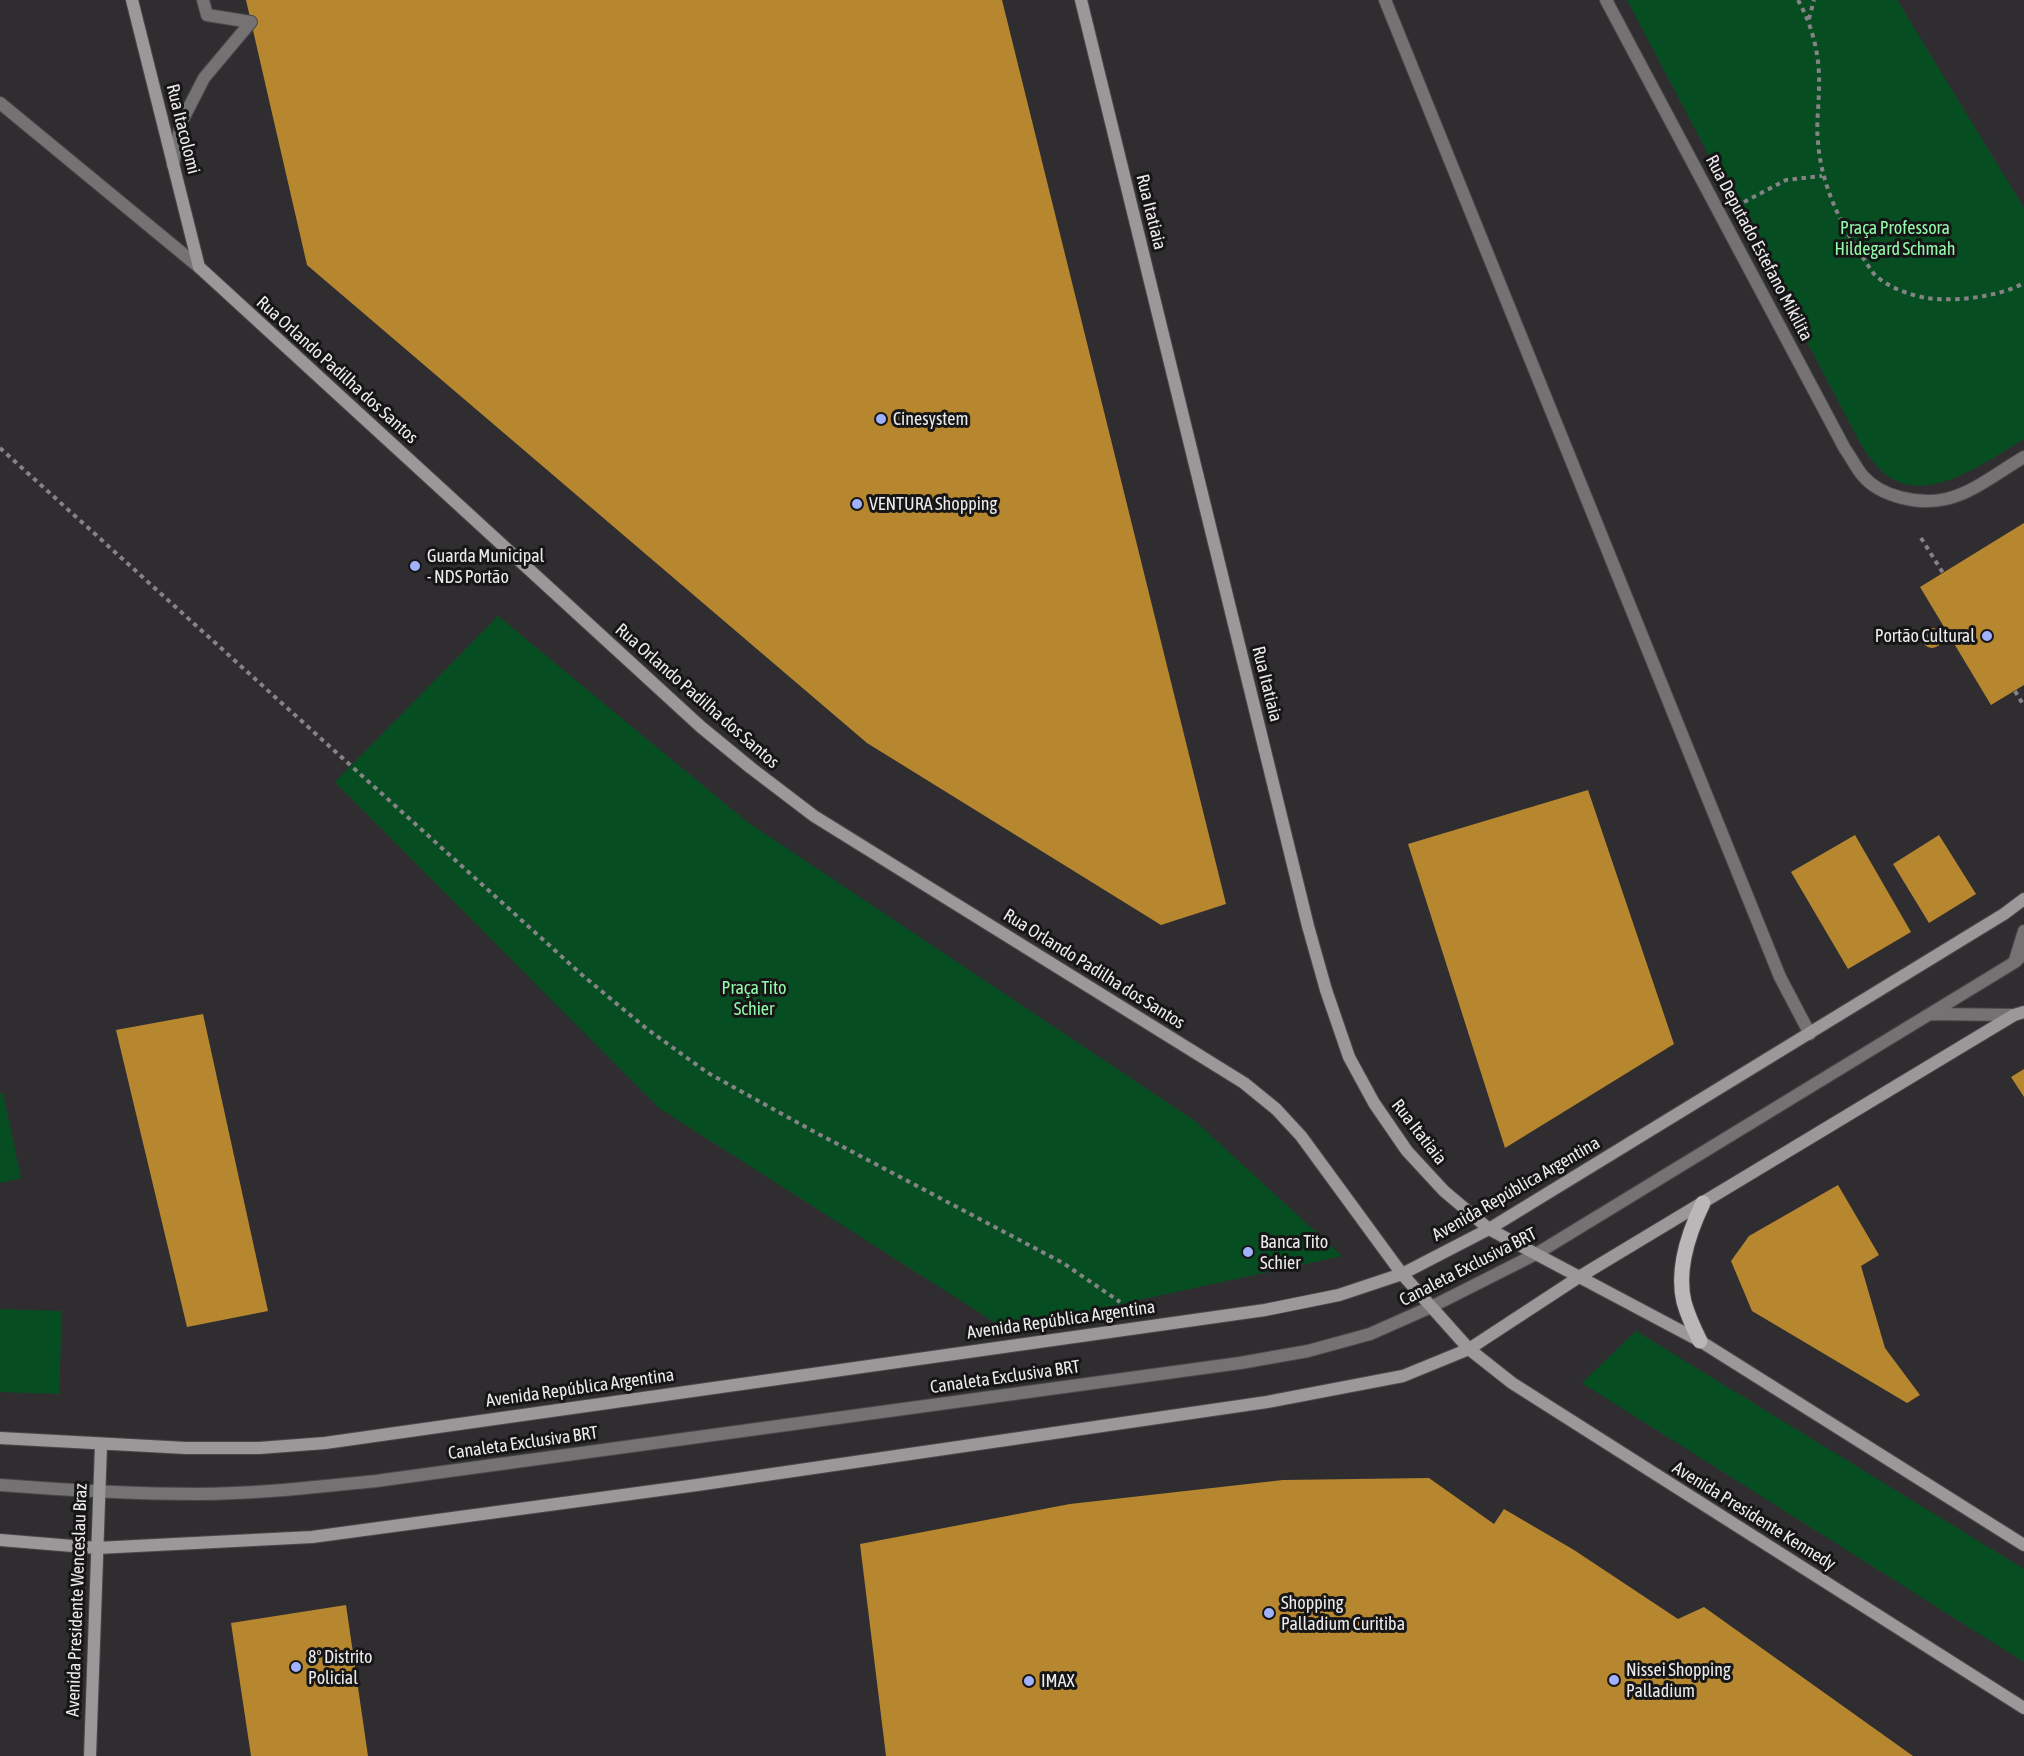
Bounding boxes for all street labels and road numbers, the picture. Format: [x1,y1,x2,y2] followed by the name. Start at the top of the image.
[161,82,205,176] street label: Rua Itacolomi
[1701,151,1817,345] street label: Rua Deputado Estefano Mikilita
[1131,172,1171,252] street label: Rua Itatiaia
[252,292,422,448] street label: Rua Orlando Padilha dos Santos
[611,619,783,773] street label: Rua Orlando Padilha dos Santos
[1247,644,1287,724] street label: Rua Itatiaia
[999,904,1189,1034] street label: Rua Orlando Padilha dos Santos
[1387,1095,1451,1169] street label: Rua Itatiaia
[1428,1132,1604,1246] street label: Avenida República Argentina
[1396,1223,1540,1311] street label: Canaleta Exclusiva BRT
[965,1296,1157,1344] street label: Avenida República Argentina
[929,1356,1081,1398] street label: Canaleta Exclusiva BRT
[484,1364,676,1412] street label: Avenida República Argentina
[447,1422,599,1464] street label: Canaleta Exclusiva BRT
[1668,1457,1840,1575] street label: Avenida Presidente Kennedy
[62,1483,92,1717] street label: Avenida Presidente Wenceslau Braz

